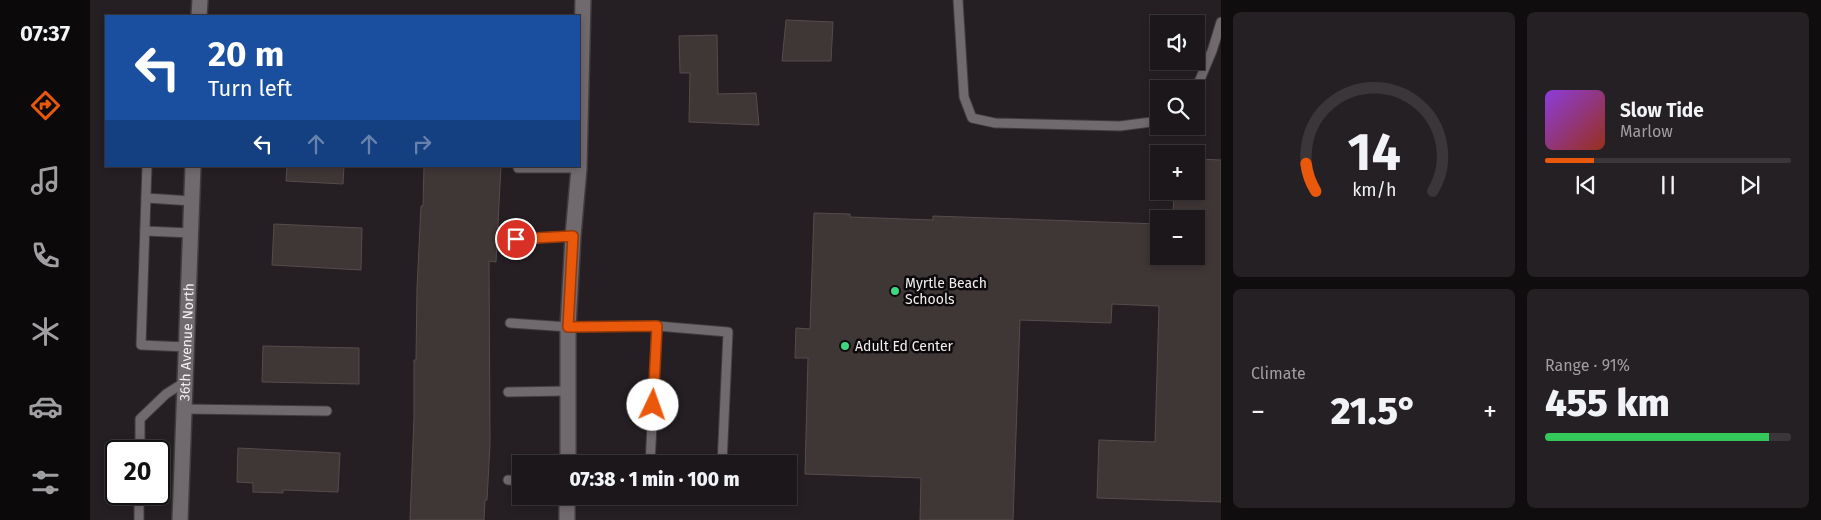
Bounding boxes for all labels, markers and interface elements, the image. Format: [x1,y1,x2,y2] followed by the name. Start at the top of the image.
[1150,15,1205,265] map controls
[1150,15,1205,70] button: sound
[20,20,70,47] text: 07:37
[208,33,284,75] text: 20 m
[125,35,190,100] icon: left
[208,75,292,102] text: Turn left
[1150,80,1205,135] button: search
[28,88,63,123] icon: directions
[1620,99,1704,122] text: Slow Tide
[1347,121,1401,184] text: 14
[1620,122,1673,141] text: Marlow
[249,130,277,158] icon: left
[302,130,330,158] icon: ahead
[355,130,383,158] icon: ahead
[408,130,436,158] icon: right
[1150,145,1205,200] button: +
[28,163,63,198] icon: music
[1572,171,1600,199] icon: previous
[1654,171,1682,199] icon: pause
[1736,171,1764,199] icon: next
[1352,179,1396,201] text: km/h
[1150,210,1205,265] button: −
[495,218,537,260] pin
[502,225,530,253] icon: arrive
[28,238,63,273] icon: phone
[905,275,987,308] place label: Myrtle Beach Schools
[176,283,197,401] street label: 36th Avenue North
[889,285,901,297] marker: Myrtle Beach Schools
[28,314,63,349] icon: climate
[855,338,954,355] place label: Adult Ed Center
[839,340,851,352] marker: Adult Ed Center
[1545,356,1630,375] text: Range · 91%
[1251,364,1306,383] text: Climate
[626,378,678,430] position arrow
[1545,380,1670,426] text: 455 km
[1331,388,1417,434] text: 21.5°
[28,389,63,424] icon: car
[1251,395,1265,428] text: −
[1483,395,1497,428] text: +
[105,440,170,505] speed limit sign: 20
[28,465,63,500] icon: filters
[570,468,739,491] text: 07:38 · 1 min · 100 m

